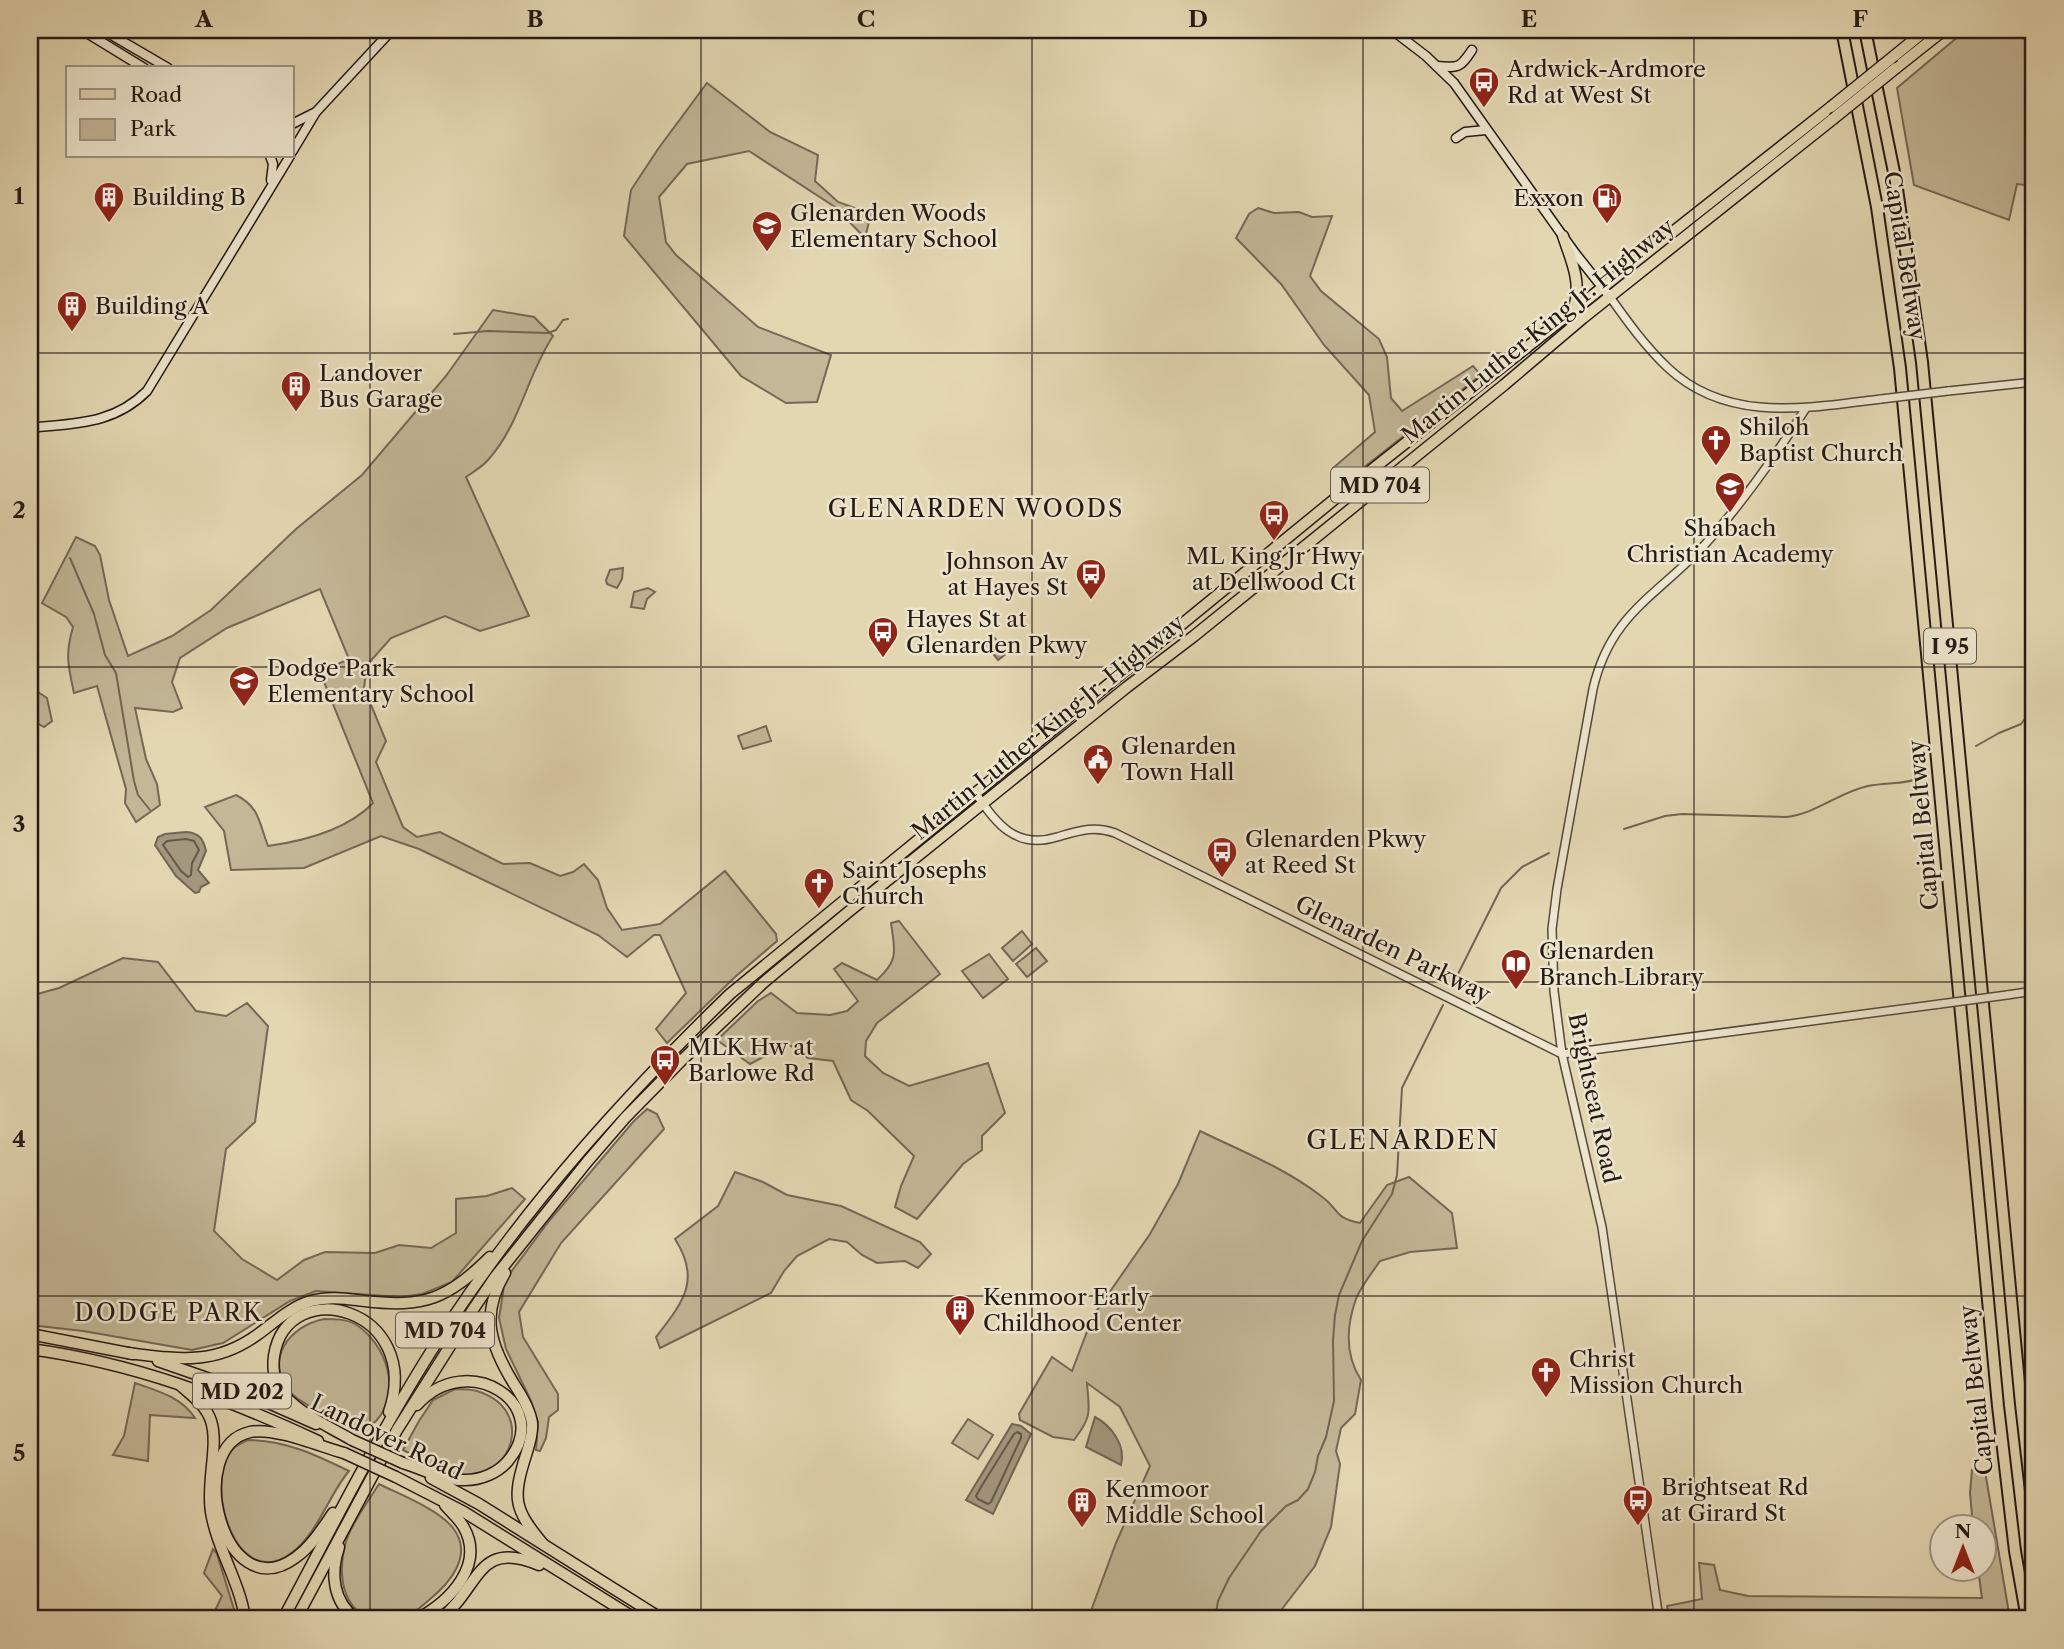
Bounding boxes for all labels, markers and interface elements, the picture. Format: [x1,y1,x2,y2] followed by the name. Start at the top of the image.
[194,5,214,33] text: A
[526,5,544,33] text: B
[857,5,875,33] text: C
[1188,5,1208,33] text: D
[1521,5,1537,33] text: E
[1852,5,1868,33] text: F
[1506,55,1706,109] place label: Ardwick-Ardmore Rd at West St
[1467,65,1501,109] bus stop icon: Ardwick-Ardmore Rd at West St
[66,66,294,158] legend
[130,82,182,107] text: Road
[130,116,176,141] text: Park
[1878,169,1932,343] street label: Capital Beltway
[92,180,126,224] building icon: Building B
[1590,181,1624,225] fuel station icon: Exxon
[14,182,25,210] text: 1
[132,183,246,211] place label: Building B
[1513,184,1584,212] place label: Exxon
[790,199,998,253] place label: Glenarden Woods Elementary School
[750,209,784,253] school or university icon: Glenarden Woods Elementary School
[1396,212,1680,450] street label: Martin Luther King Jr. Highway
[55,289,89,333] building icon: Building A
[95,292,210,320] place label: Building A
[319,359,443,413] place label: Landover Bus Garage
[279,369,313,413] building icon: Landover Bus Garage
[1739,413,1903,467] place label: Shiloh Baptist Church
[1699,423,1733,467] church icon: Shiloh Baptist Church
[1331,468,1429,503] road number: MD 704
[1713,470,1747,514] school or university icon: Shabach Christian Academy
[828,494,1124,523] district label: GLENARDEN WOODS
[12,496,26,524] text: 2
[1257,498,1291,542] bus stop icon: ML King Jr Hwy at Dellwood Ct
[1627,514,1834,568] place label: Shabach Christian Academy
[1186,542,1362,596] place label: ML King Jr Hwy at Dellwood Ct
[942,547,1069,601] place label: Johnson Av at Hayes St
[1074,557,1108,601] bus stop icon: Johnson Av at Hayes St
[906,605,1088,659] place label: Hayes St at Glenarden Pkwy
[906,608,1190,846] street label: Martin Luther King Jr. Highway
[866,615,900,659] bus stop icon: Hayes St at Glenarden Pkwy
[1924,628,1976,664] road number: I 95
[267,654,475,708] place label: Dodge Park Elementary School
[227,664,261,708] school or university icon: Dodge Park Elementary School
[1121,732,1236,786] place label: Glenarden Town Hall
[1902,738,1944,911] street label: Capital Beltway
[1081,742,1115,786] public building icon: Glenarden Town Hall
[13,810,26,838] text: 3
[1245,825,1427,879] place label: Glenarden Pkwy at Reed St
[1205,835,1239,879] bus stop icon: Glenarden Pkwy at Reed St
[842,856,987,910] place label: Saint Josephs Church
[802,866,836,910] church icon: Saint Josephs Church
[1291,890,1495,1009] street label: Glenarden Parkway
[1539,937,1704,991] place label: Glenarden Branch Library
[1499,947,1533,991] library icon: Glenarden Branch Library
[1562,1010,1626,1186] street label: Brightseat Road
[688,1033,814,1087] place label: MLK Hw at Barlowe Rd
[648,1043,682,1087] bus stop icon: MLK Hw at Barlowe Rd
[1306,1124,1500,1156] district label: GLENARDEN
[12,1125,26,1153] text: 4
[983,1283,1182,1337] place label: Kenmoor Early Childhood Center
[943,1293,977,1337] building icon: Kenmoor Early Childhood Center
[74,1298,264,1327] district label: DODGE PARK
[1953,1303,1999,1476] street label: Capital Beltway
[396,1312,494,1348] road number: MD 704
[1569,1345,1743,1399] place label: Christ Mission Church
[1529,1355,1563,1399] church icon: Christ Mission Church
[193,1374,291,1408] road number: MD 202
[306,1388,468,1486] street label: Landover Road
[13,1439,25,1467] text: 5
[1661,1473,1808,1527] place label: Brightseat Rd at Girard St
[1105,1475,1265,1529] place label: Kenmoor Middle School
[1621,1483,1655,1527] bus stop icon: Brightseat Rd at Girard St
[1065,1485,1099,1529] building icon: Kenmoor Middle School
[1927,1512,1997,1582] north arrow
[1955,1520,1971,1543] text: N

